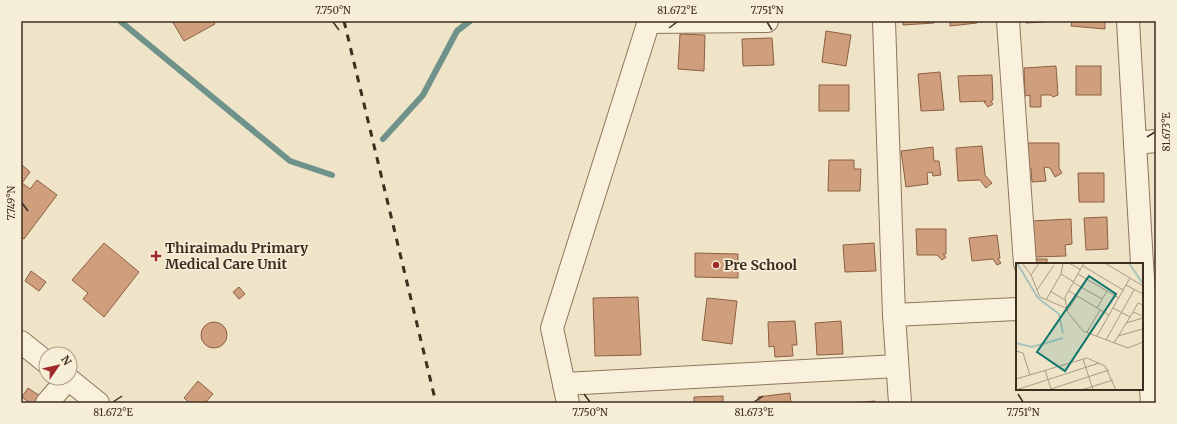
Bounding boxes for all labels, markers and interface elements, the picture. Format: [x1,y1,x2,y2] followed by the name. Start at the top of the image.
[315,4,351,17] text: 7.750°N
[657,4,697,17] text: 81.672°E
[751,4,784,17] text: 7.751°N
[1160,112,1173,152] text: 81.673°E
[5,185,18,220] text: 7.749°N
[165,239,309,273] place label: Thiraimadu Primary Medical Care Unit
[150,250,162,262] marker: Thiraimadu Primary Medical Care Unit
[724,256,797,274] place label: Pre School
[711,260,721,270] marker: Pre School
[1016,263,1143,390] inset map
[38,346,78,386] north arrow
[58,353,75,368] text: N
[93,406,133,419] text: 81.672°E
[572,406,608,419] text: 7.750°N
[734,406,774,419] text: 81.673°E
[1007,406,1040,419] text: 7.751°N

